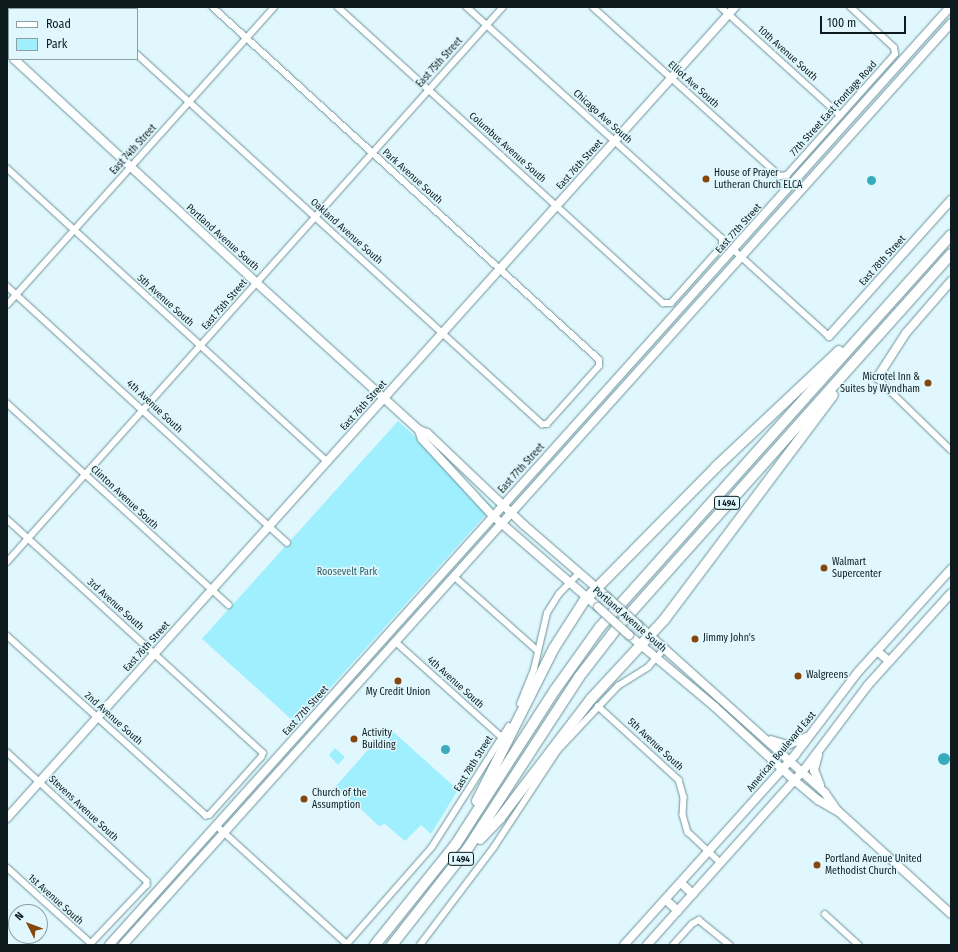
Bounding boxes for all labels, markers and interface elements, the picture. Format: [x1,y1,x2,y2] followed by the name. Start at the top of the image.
[8,8,138,60] legend
[822,8,908,34] scale bar
[827,16,856,30] text: 100 m
[46,17,71,31] text: Road
[755,24,819,84] street label: 10th Avenue South
[414,36,466,90] street label: East 75th Street
[46,37,67,51] text: Park
[665,59,721,111] street label: Elliot Ave South
[788,59,880,159] street label: 77th Street East Frontage Road
[570,87,634,147] street label: Chicago Ave South
[466,110,548,186] street label: Columbus Avenue South
[108,122,160,178] street label: East 74th Street
[554,137,606,193] street label: East 76th Street
[380,147,444,207] street label: Park Avenue South
[714,167,802,190] place label: House of Prayer Lutheran Church ELCA
[701,174,711,184] marker: House of Prayer Lutheran Church ELCA
[308,197,384,267] street label: Oakland Avenue South
[183,202,261,274] street label: Portland Avenue South
[713,202,765,256] street label: East 77th Street
[857,233,909,289] street label: East 78th Street
[134,273,196,329] street label: 5th Avenue South
[200,277,250,333] street label: East 75th Street
[840,371,920,394] place label: Microtel Inn & Suites by Wyndham
[124,378,184,436] street label: 4th Avenue South
[338,378,390,434] street label: East 76th Street
[923,378,933,388] marker: Microtel Inn & Suites by Wyndham
[496,442,548,496] street label: East 77th Street
[88,464,160,532] street label: Clinton Avenue South
[714,496,740,510] road number: I 494
[832,556,882,580] place label: Walmart Supercenter
[819,563,829,573] marker: Walmart Supercenter
[317,567,377,579] park label: Roosevelt Park
[84,577,146,633] street label: 3rd Avenue South
[590,585,668,655] street label: Portland Avenue South
[121,619,173,675] street label: East 76th Street
[703,633,755,645] place label: Jimmy John's
[690,634,700,644] marker: Jimmy John's
[424,654,486,712] street label: 4th Avenue South
[806,670,848,682] place label: Walgreens
[793,671,803,681] marker: Walgreens
[393,676,403,686] marker: My Credit Union
[280,684,332,738] street label: East 77th Street
[366,687,430,699] place label: My Credit Union
[82,690,144,748] street label: 2nd Avenue South
[745,709,819,795] street label: American Boulevard East
[625,716,685,774] street label: 5th Avenue South
[362,727,396,750] place label: Activity Building
[349,734,359,744] marker: Activity Building
[452,734,496,794] street label: East 78th Street
[46,774,120,844] street label: Stevens Avenue South
[312,787,367,810] place label: Church of the Assumption
[299,794,309,804] marker: Church of the Assumption
[448,852,474,866] road number: I 494
[825,853,922,876] place label: Portland Avenue United Methodist Church
[812,860,822,870] marker: Portland Avenue United Methodist Church
[25,872,85,928] street label: 1st Avenue South
[8,904,48,944] north arrow
[12,910,26,923] text: N

